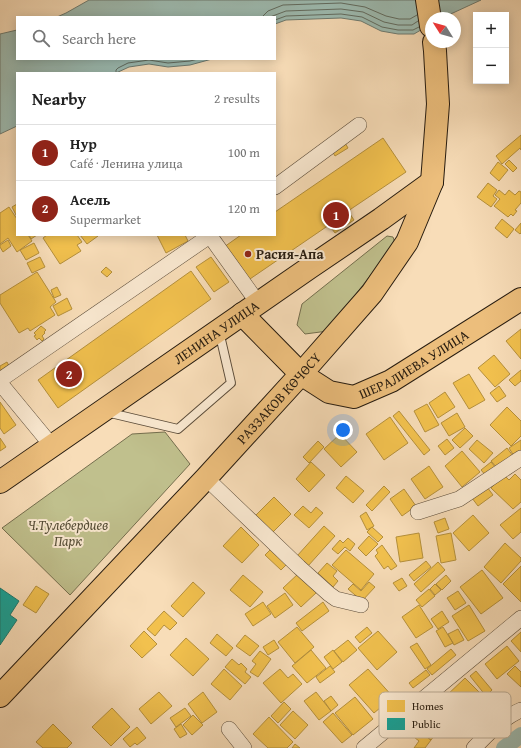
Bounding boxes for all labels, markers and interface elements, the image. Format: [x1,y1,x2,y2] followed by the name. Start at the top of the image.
[425,12,461,48] north arrow
[473,12,509,84] map controls
[473,12,509,48] button: +
[16,16,276,60] search box
[30,27,52,49] icon: search
[62,28,136,49] text: Search here
[473,48,509,84] button: −
[32,86,86,111] text: Nearby
[214,89,260,108] text: 2 results
[70,133,97,154] text: Нур
[42,143,48,162] text: 1
[228,143,260,162] text: 100 m
[70,154,183,173] text: Café · Ленина улица
[70,189,110,210] text: Асель
[42,199,48,218] text: 2
[228,199,260,218] text: 120 m
[323,200,349,230] pin: 1
[70,210,141,229] text: Supermarket
[256,244,324,264] place label: Расия-Апа
[243,249,253,259] marker: Расия-Апа
[169,295,263,369] street label: ЛЕНИНА УЛИЦА
[356,324,473,404] street label: ШЕРАЛИЕВА УЛИЦА
[232,347,326,448] street label: РАЗЗАКОВ КӨЧӨСҮ
[56,359,82,389] pin: 2
[333,420,353,440] your location
[28,515,108,551] park label: Ч.Тулебердиев Парк
[379,692,511,738] legend
[412,698,443,714] text: Homes
[412,716,441,732] text: Public

